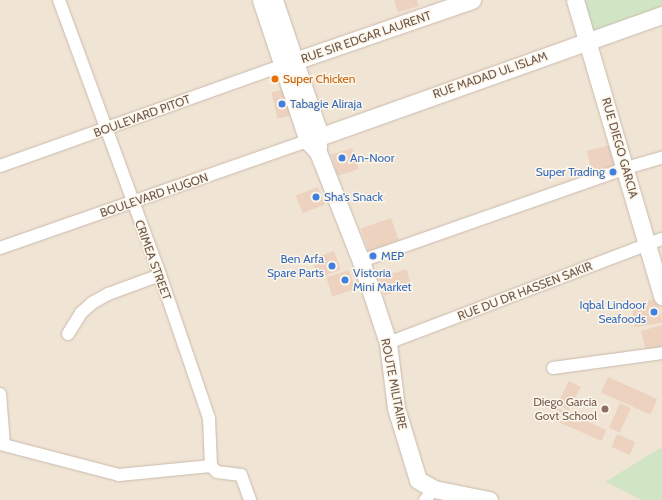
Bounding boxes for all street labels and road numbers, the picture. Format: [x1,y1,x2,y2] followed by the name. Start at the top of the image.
[299,8,433,66] street label: RUE SIR EDGAR LAURENT
[431,49,549,101] street label: RUE MADAD UL ISLAM
[92,92,192,140] street label: BOULEVARD PITOT
[599,96,641,200] street label: RUE DIEGO GARCIA
[98,170,210,220] street label: BOULEVARD HUGON
[132,218,174,302] street label: CRIMEA STREET
[456,259,594,323] street label: RUE DU DR HASSEN SAKIR
[378,337,410,431] street label: ROUTE MILITAIRE

